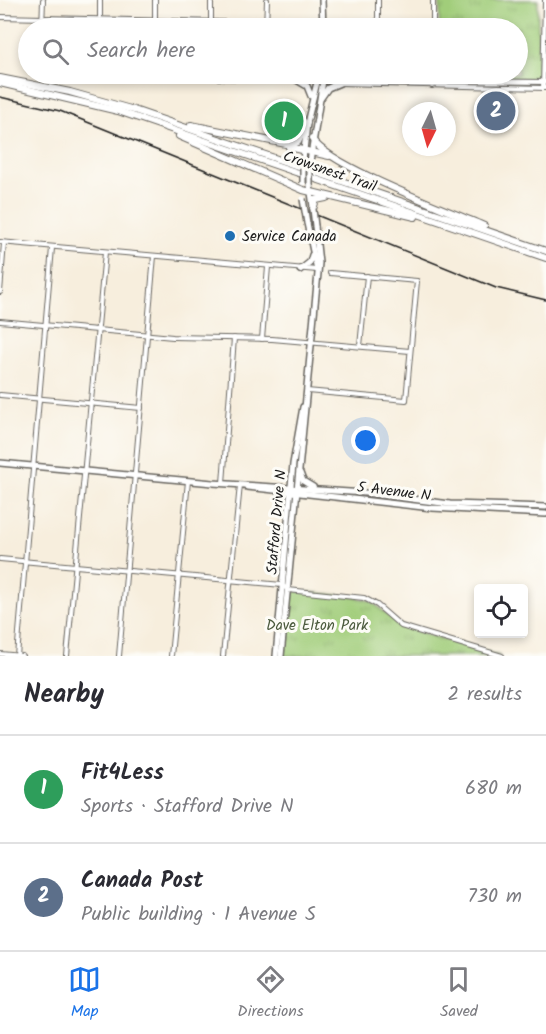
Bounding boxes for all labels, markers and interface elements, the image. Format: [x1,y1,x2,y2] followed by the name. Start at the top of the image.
[18,18,528,84] search box
[87,34,195,69] text: Search here
[39,35,72,68] icon: search
[476,88,516,134] pin: 2
[264,98,304,144] pin: 1
[402,102,456,156] north arrow
[280,145,380,199] street label: Crowsnest Trail
[242,225,337,249] place label: Service Canada
[223,229,237,243] marker: Service Canada
[351,426,380,455] your location
[260,469,294,575] street label: Stafford Drive N
[355,476,432,508] street label: 5 Avenue N
[474,584,528,638] map controls
[474,584,528,638] button: locate
[266,614,369,638] park label: Dave Elton Park
[24,674,104,716] text: Nearby
[447,679,522,711] text: 2 results
[81,756,164,791] text: Fit4Less
[40,773,47,805] text: 1
[465,773,522,805] text: 680 m
[81,791,294,823] text: Sports · Stafford Drive N
[81,864,203,899] text: Canada Post
[38,881,49,913] text: 2
[467,881,522,913] text: 730 m
[81,899,316,931] text: Public building · 1 Avenue S
[68,963,101,1024] tab: Map
[237,963,304,1024] tab: Directions
[440,963,478,1024] tab: Saved

